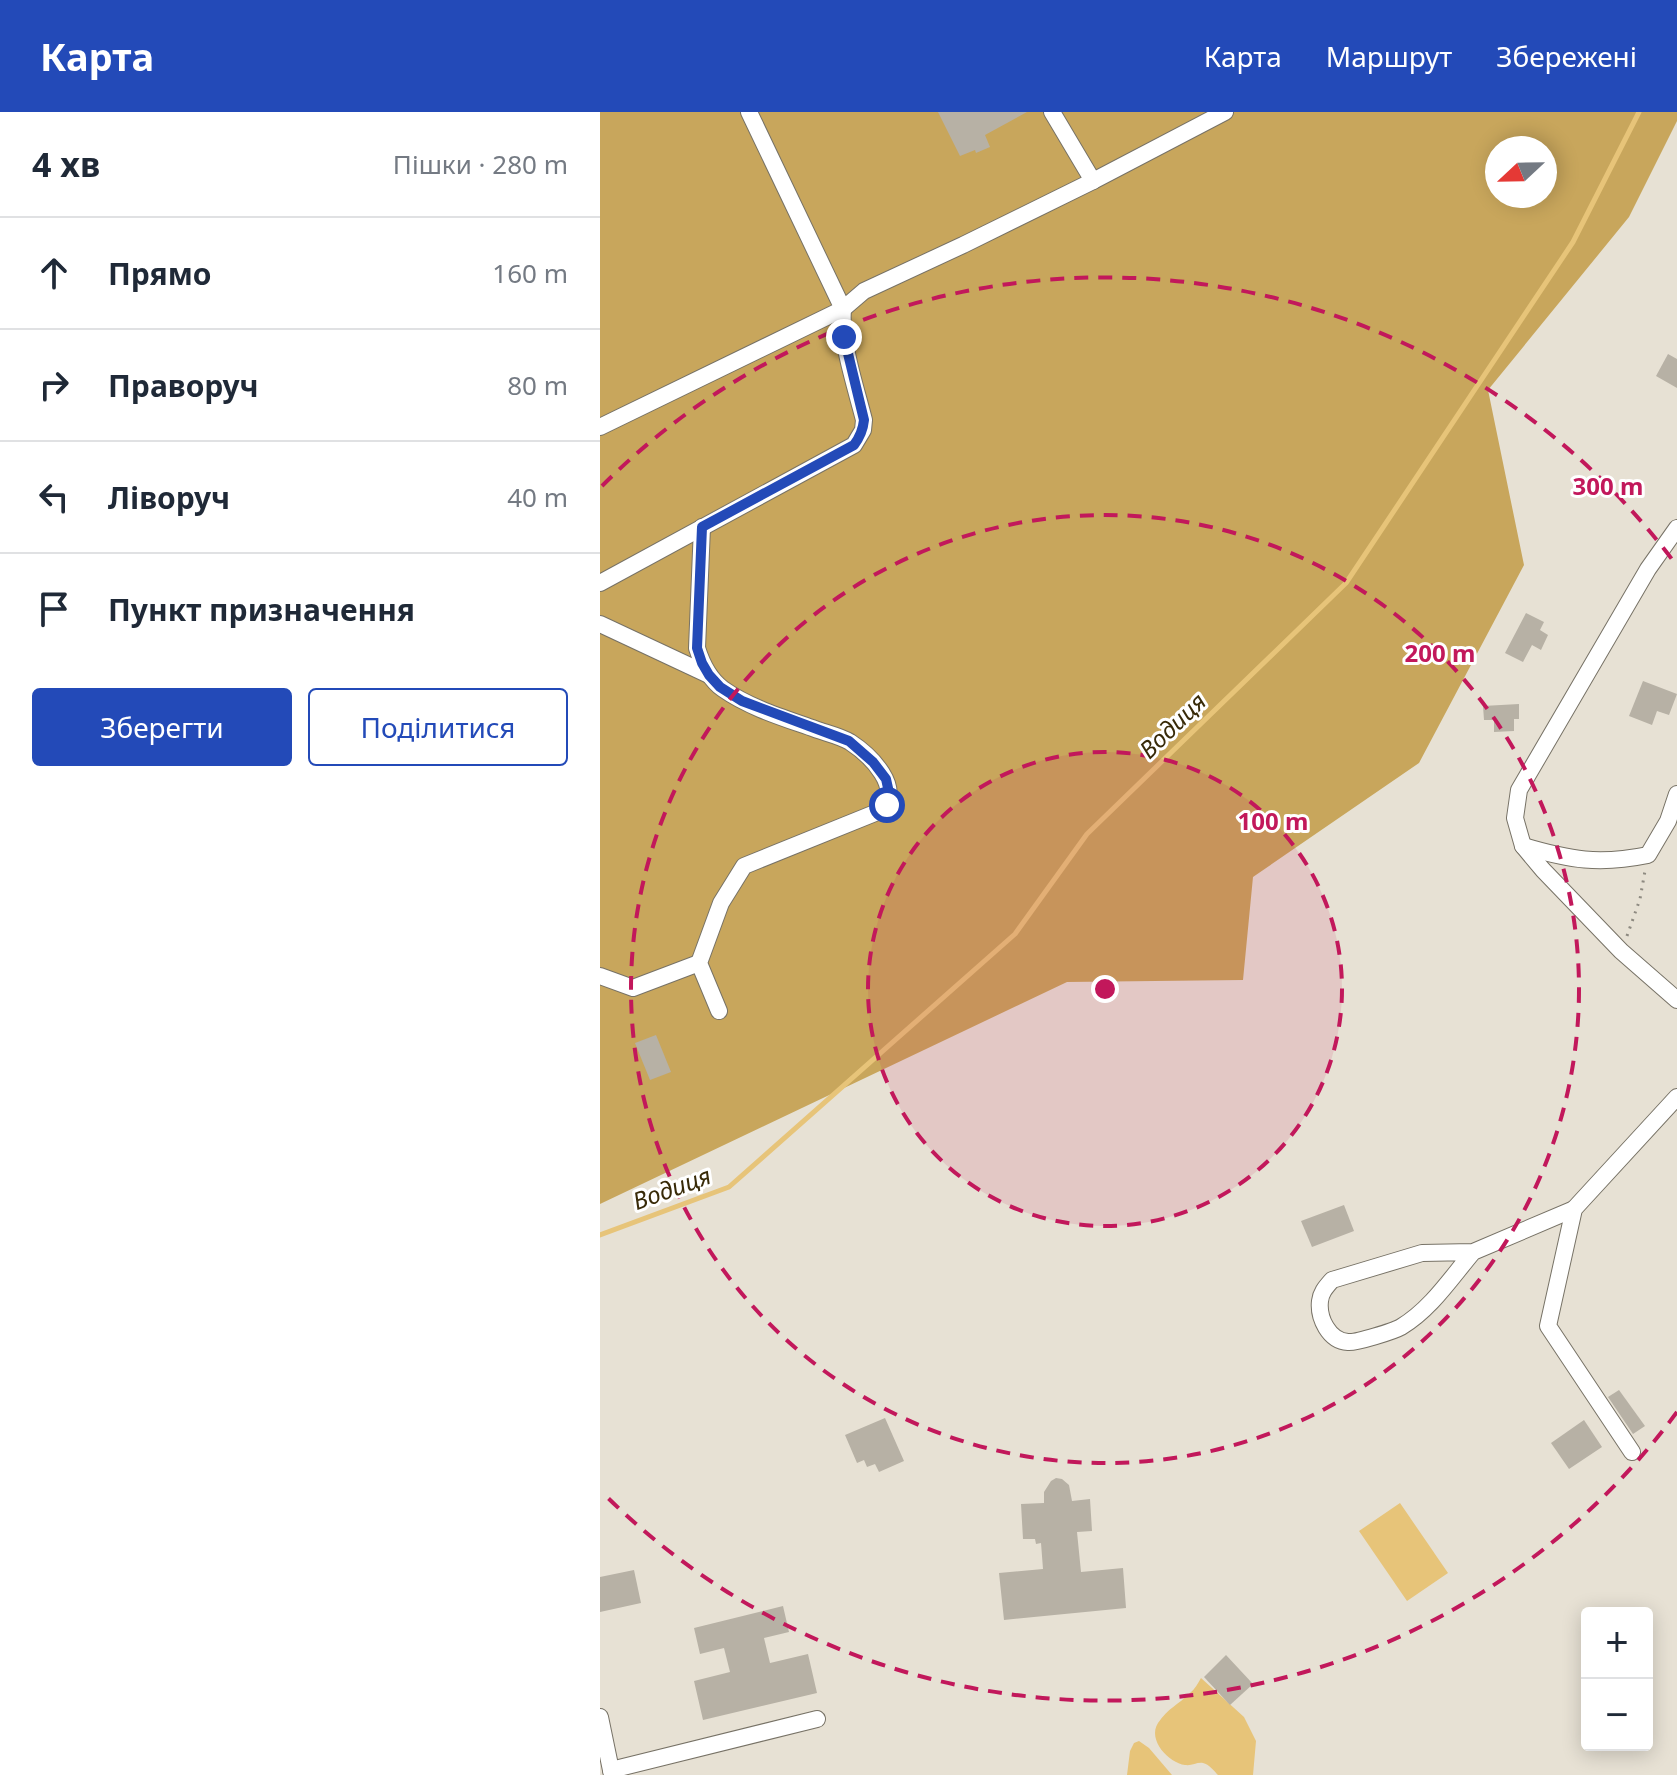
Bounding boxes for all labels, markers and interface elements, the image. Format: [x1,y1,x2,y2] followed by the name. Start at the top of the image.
[40,30,154,82] text: Карта
[1204,37,1282,75] text: Карта
[1326,37,1452,75] text: Маршрут
[1496,37,1637,75] text: Збережені
[1485,136,1557,208] north arrow
[32,141,100,187] text: 4 хв
[393,146,568,182] text: Пішки · 280 m
[32,251,76,295] icon: ahead
[108,253,212,294] text: Прямо
[492,255,568,291] text: 160 m
[826,319,862,355] route end
[32,363,76,407] icon: right
[108,365,259,406] text: Праворуч
[507,367,568,403] text: 80 m
[1573,469,1643,502] text: 300 m
[32,475,76,519] icon: left
[108,477,230,518] text: Ліворуч
[507,479,568,515] text: 40 m
[32,587,76,631] icon: arrive
[108,589,415,630] text: Пункт призначення
[1405,636,1475,669] text: 200 m
[1131,685,1213,765] water label: Водиця
[32,688,292,766] button: Зберегти
[308,688,568,766] button: Поділитися
[869,787,905,823] route start
[1238,804,1308,837] text: 100 m
[1091,975,1119,1003] centre of rings
[628,1158,715,1217] water label: Водиця
[1581,1607,1653,1751] map controls
[1581,1607,1653,1679] button: +
[1581,1679,1653,1751] button: −

